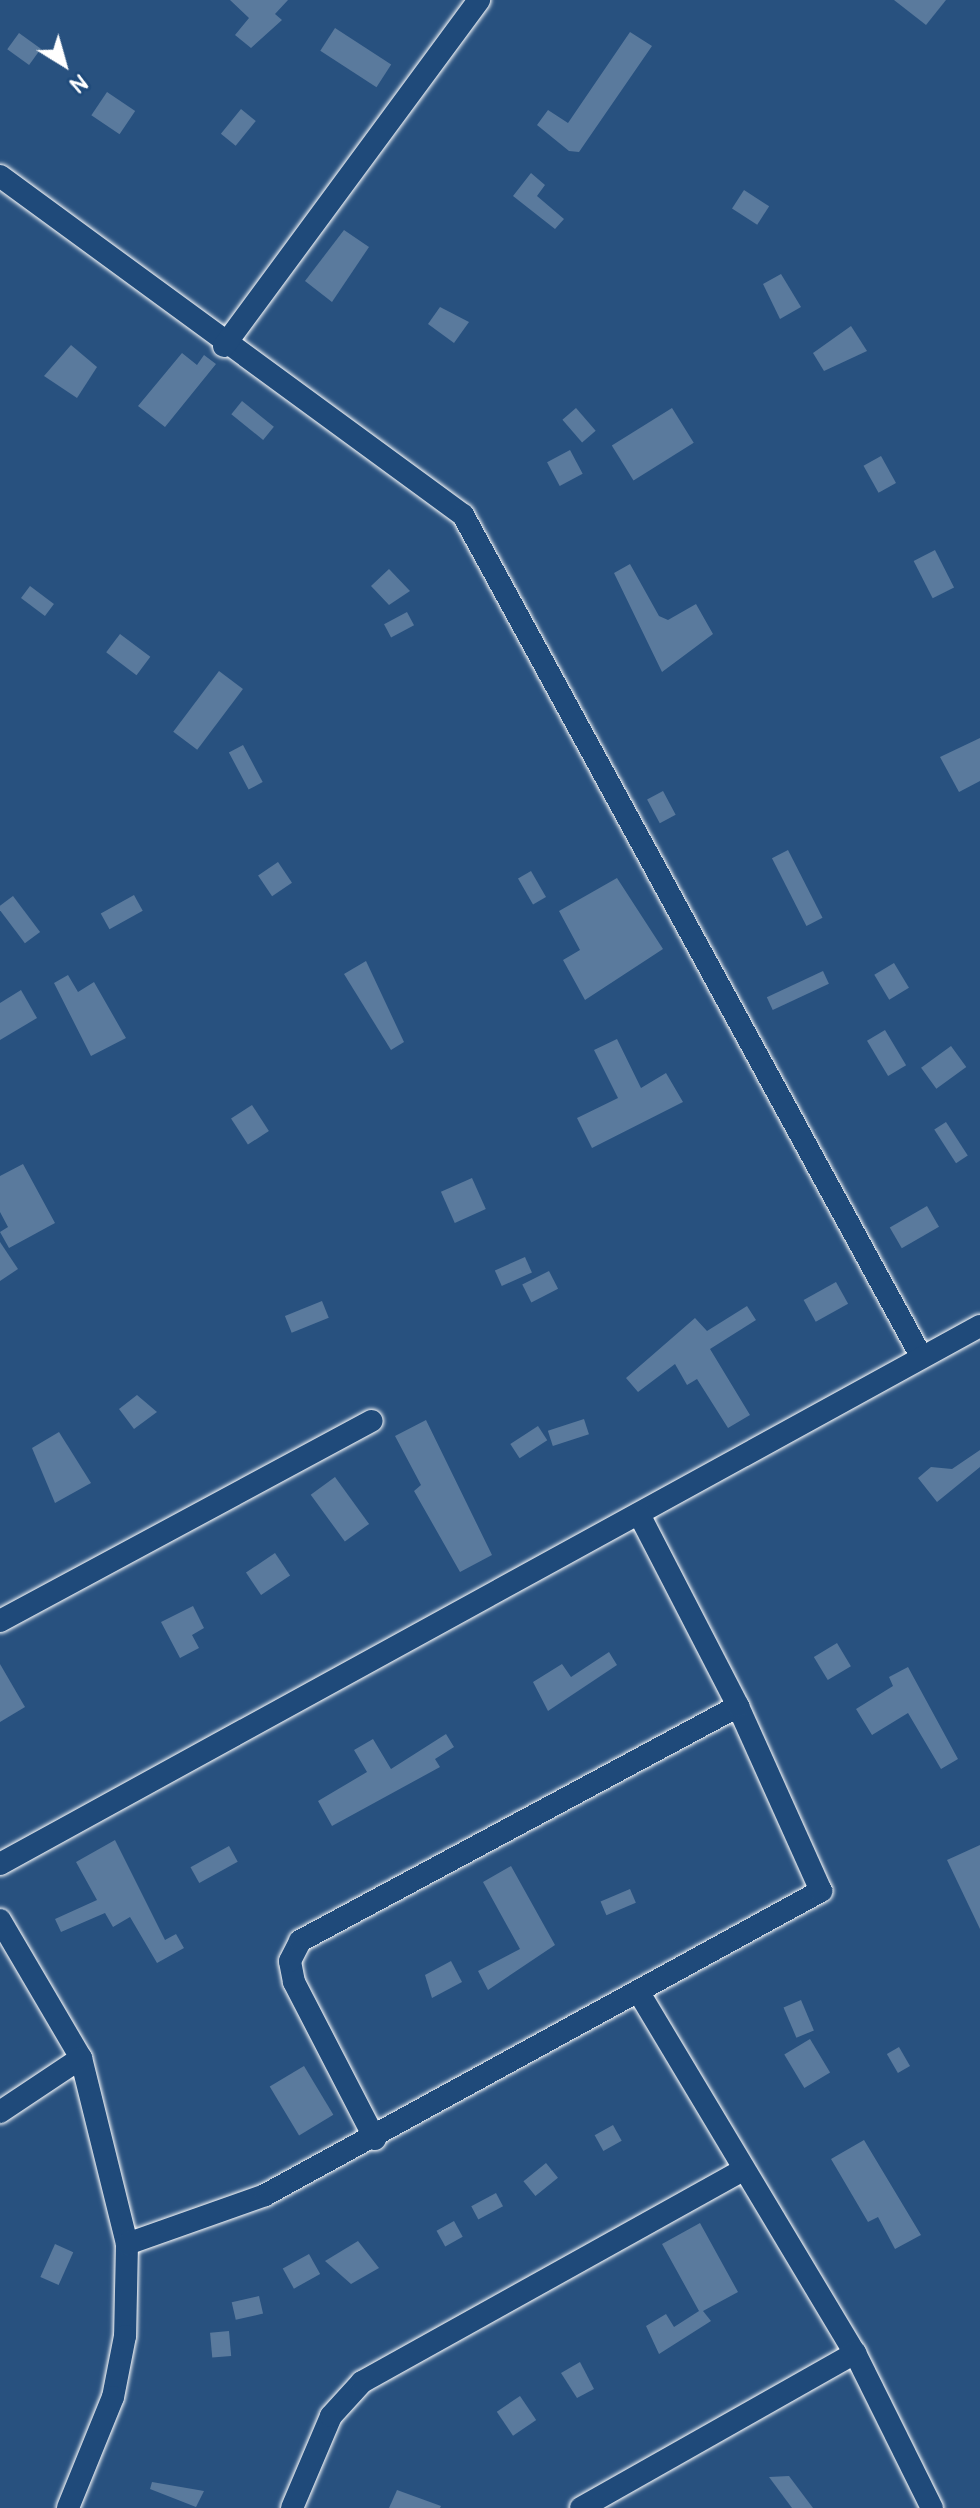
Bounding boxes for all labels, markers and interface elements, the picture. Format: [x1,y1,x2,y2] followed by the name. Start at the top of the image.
[24,24,104,104] north arrow
[64,68,93,99] text: N

